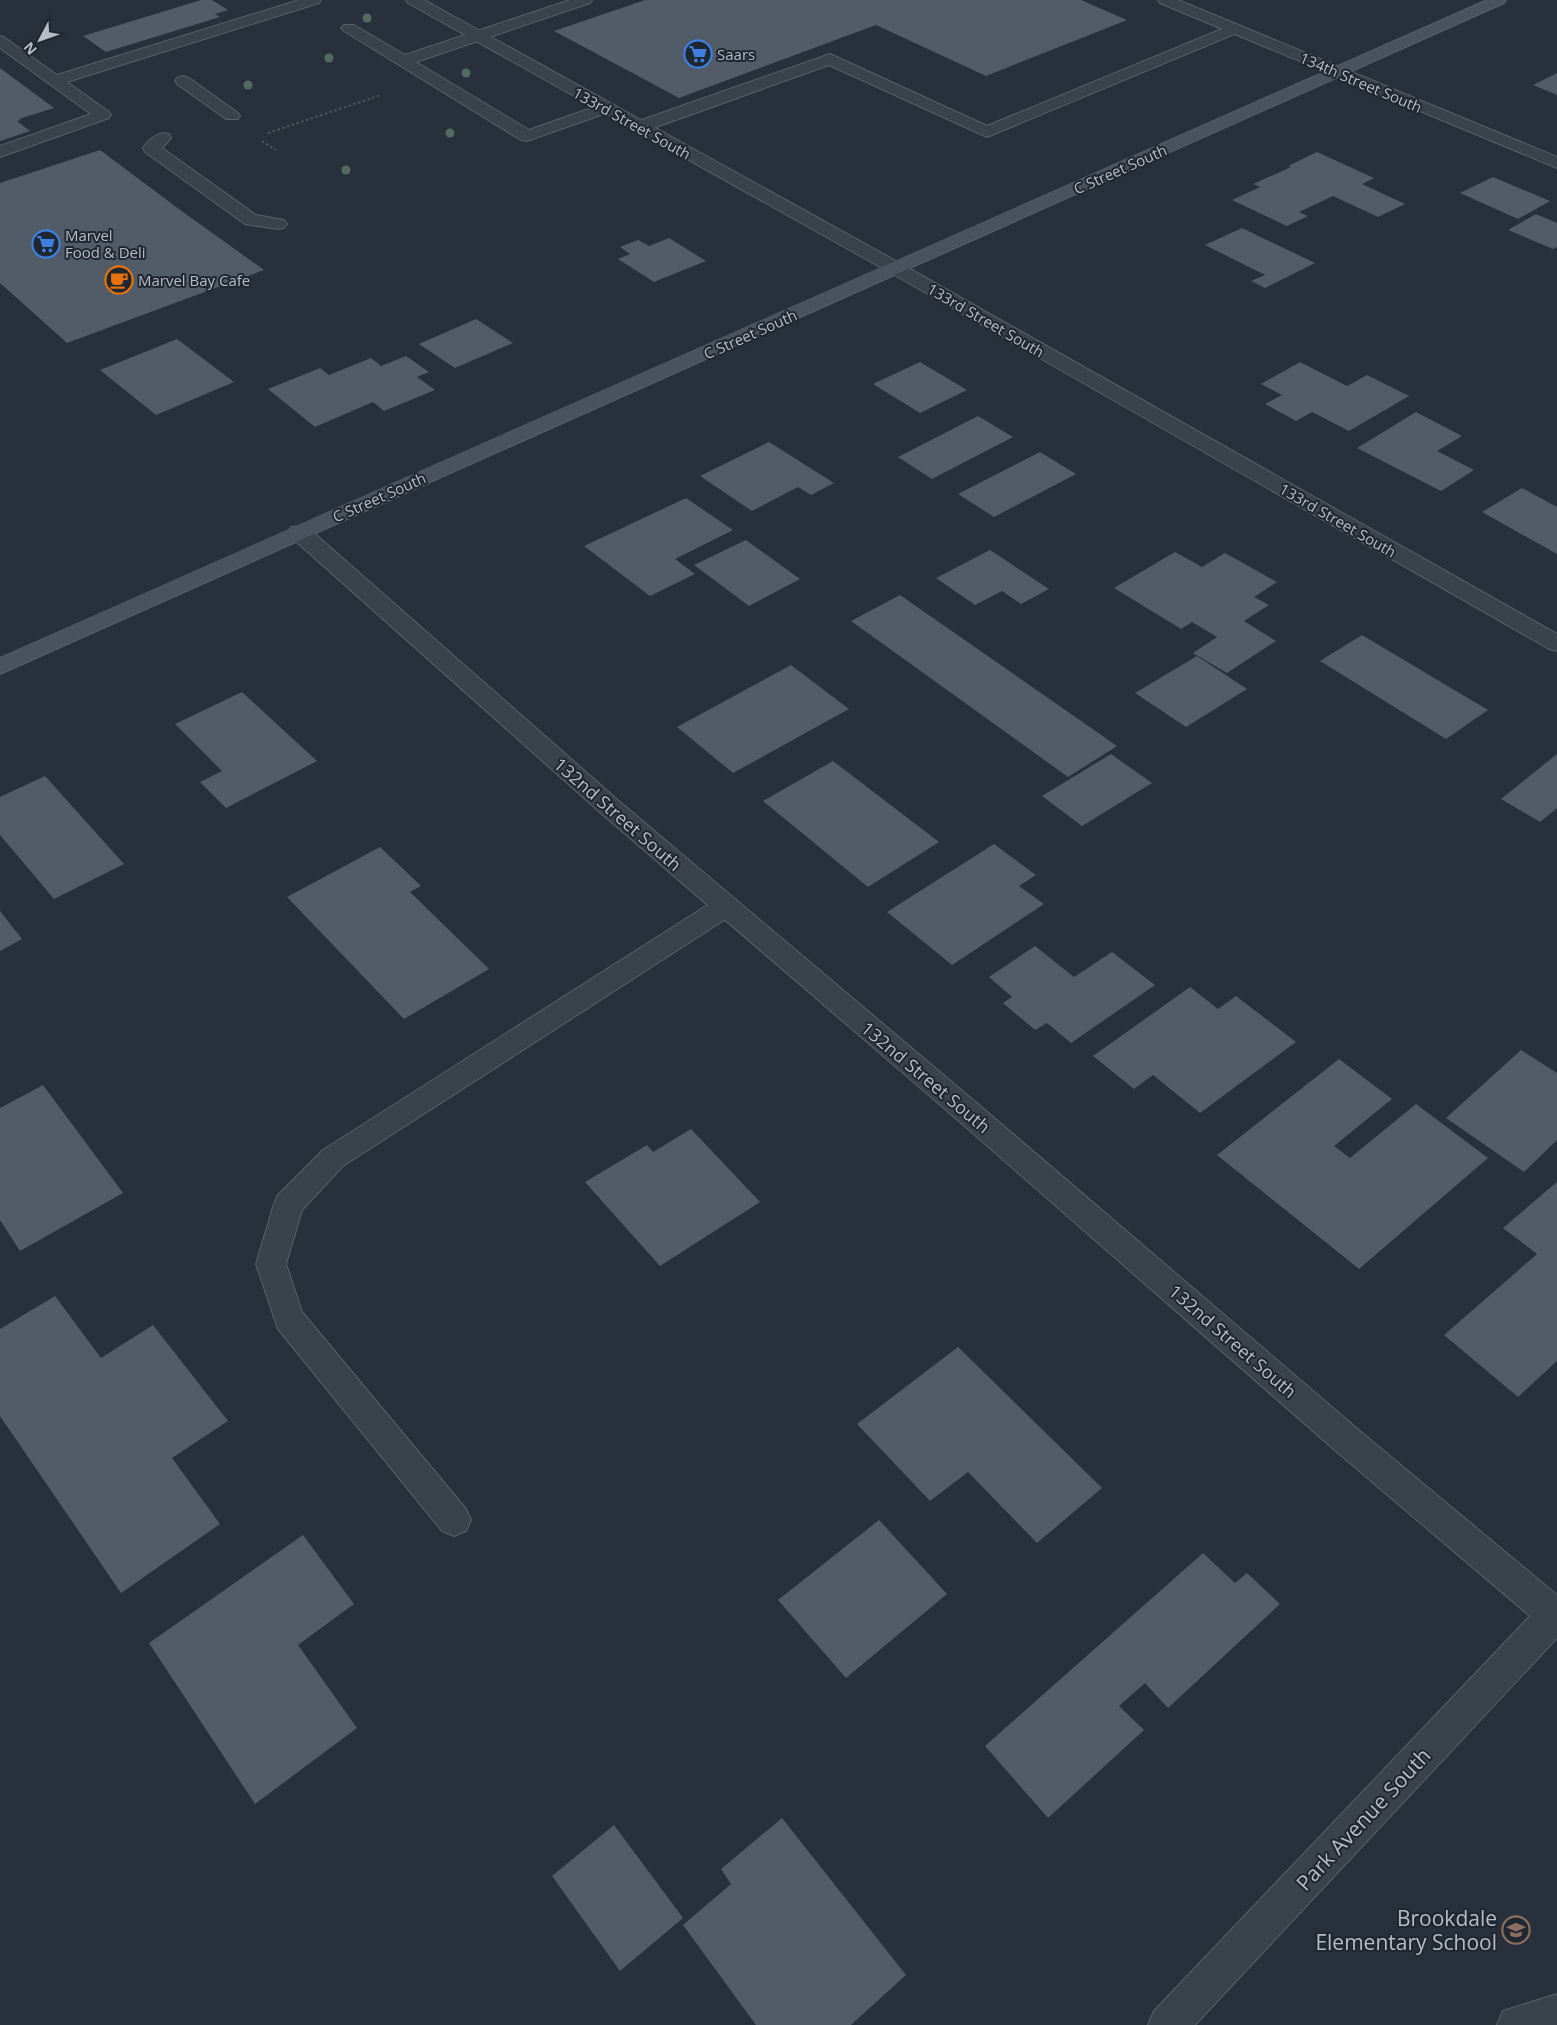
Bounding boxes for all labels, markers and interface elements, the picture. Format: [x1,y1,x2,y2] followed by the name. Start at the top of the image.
[15,15,65,65] north arrow
[19,38,41,59] text: N
[683,39,713,69] supermarket icon: Saars
[717,44,755,64] place label: Saars
[1297,47,1425,117] street label: 134th Street South
[570,82,694,164] street label: 133rd Street South
[1070,139,1170,199] street label: C Street South
[65,225,146,262] place label: Marvel Food & Deli
[31,229,61,259] supermarket icon: Marvel Food & Deli
[104,265,134,295] cafe icon: Marvel Bay Cafe
[138,270,250,290] place label: Marvel Bay Cafe
[924,278,1048,362] street label: 133rd Street South
[700,304,800,364] street label: C Street South
[329,467,429,527] street label: C Street South
[1276,478,1400,562] street label: 133rd Street South
[549,752,687,876] street label: 132nd Street South
[856,1016,996,1138] street label: 132nd Street South
[1164,1279,1302,1403] street label: 132nd Street South
[1290,1742,1436,1896] street label: Park Avenue South
[1315,1904,1497,1956] place label: Brookdale Elementary School
[1501,1915,1531,1945] school or university icon: Brookdale Elementary School

